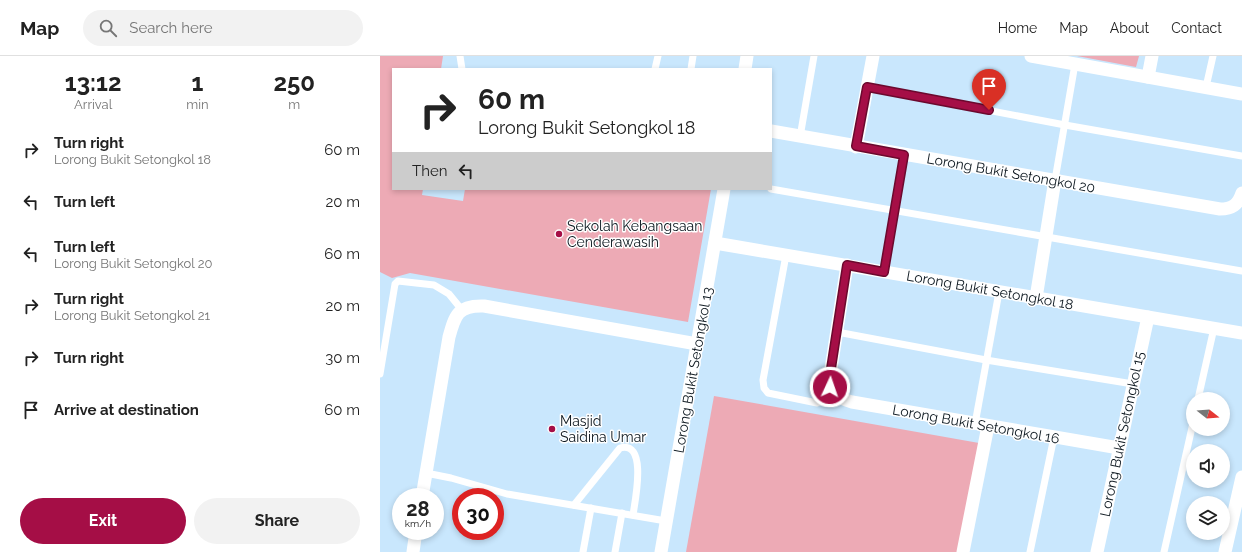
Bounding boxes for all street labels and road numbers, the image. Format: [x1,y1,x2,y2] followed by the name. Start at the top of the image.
[926,150,1096,196] street label: Lorong Bukit Setongkol 20
[905,267,1075,313] street label: Lorong Bukit Setongkol 18
[671,286,715,454] street label: Lorong Bukit Setongkol 13
[1097,350,1147,518] street label: Lorong Bukit Setongkol 15
[891,401,1061,447] street label: Lorong Bukit Setongkol 16

